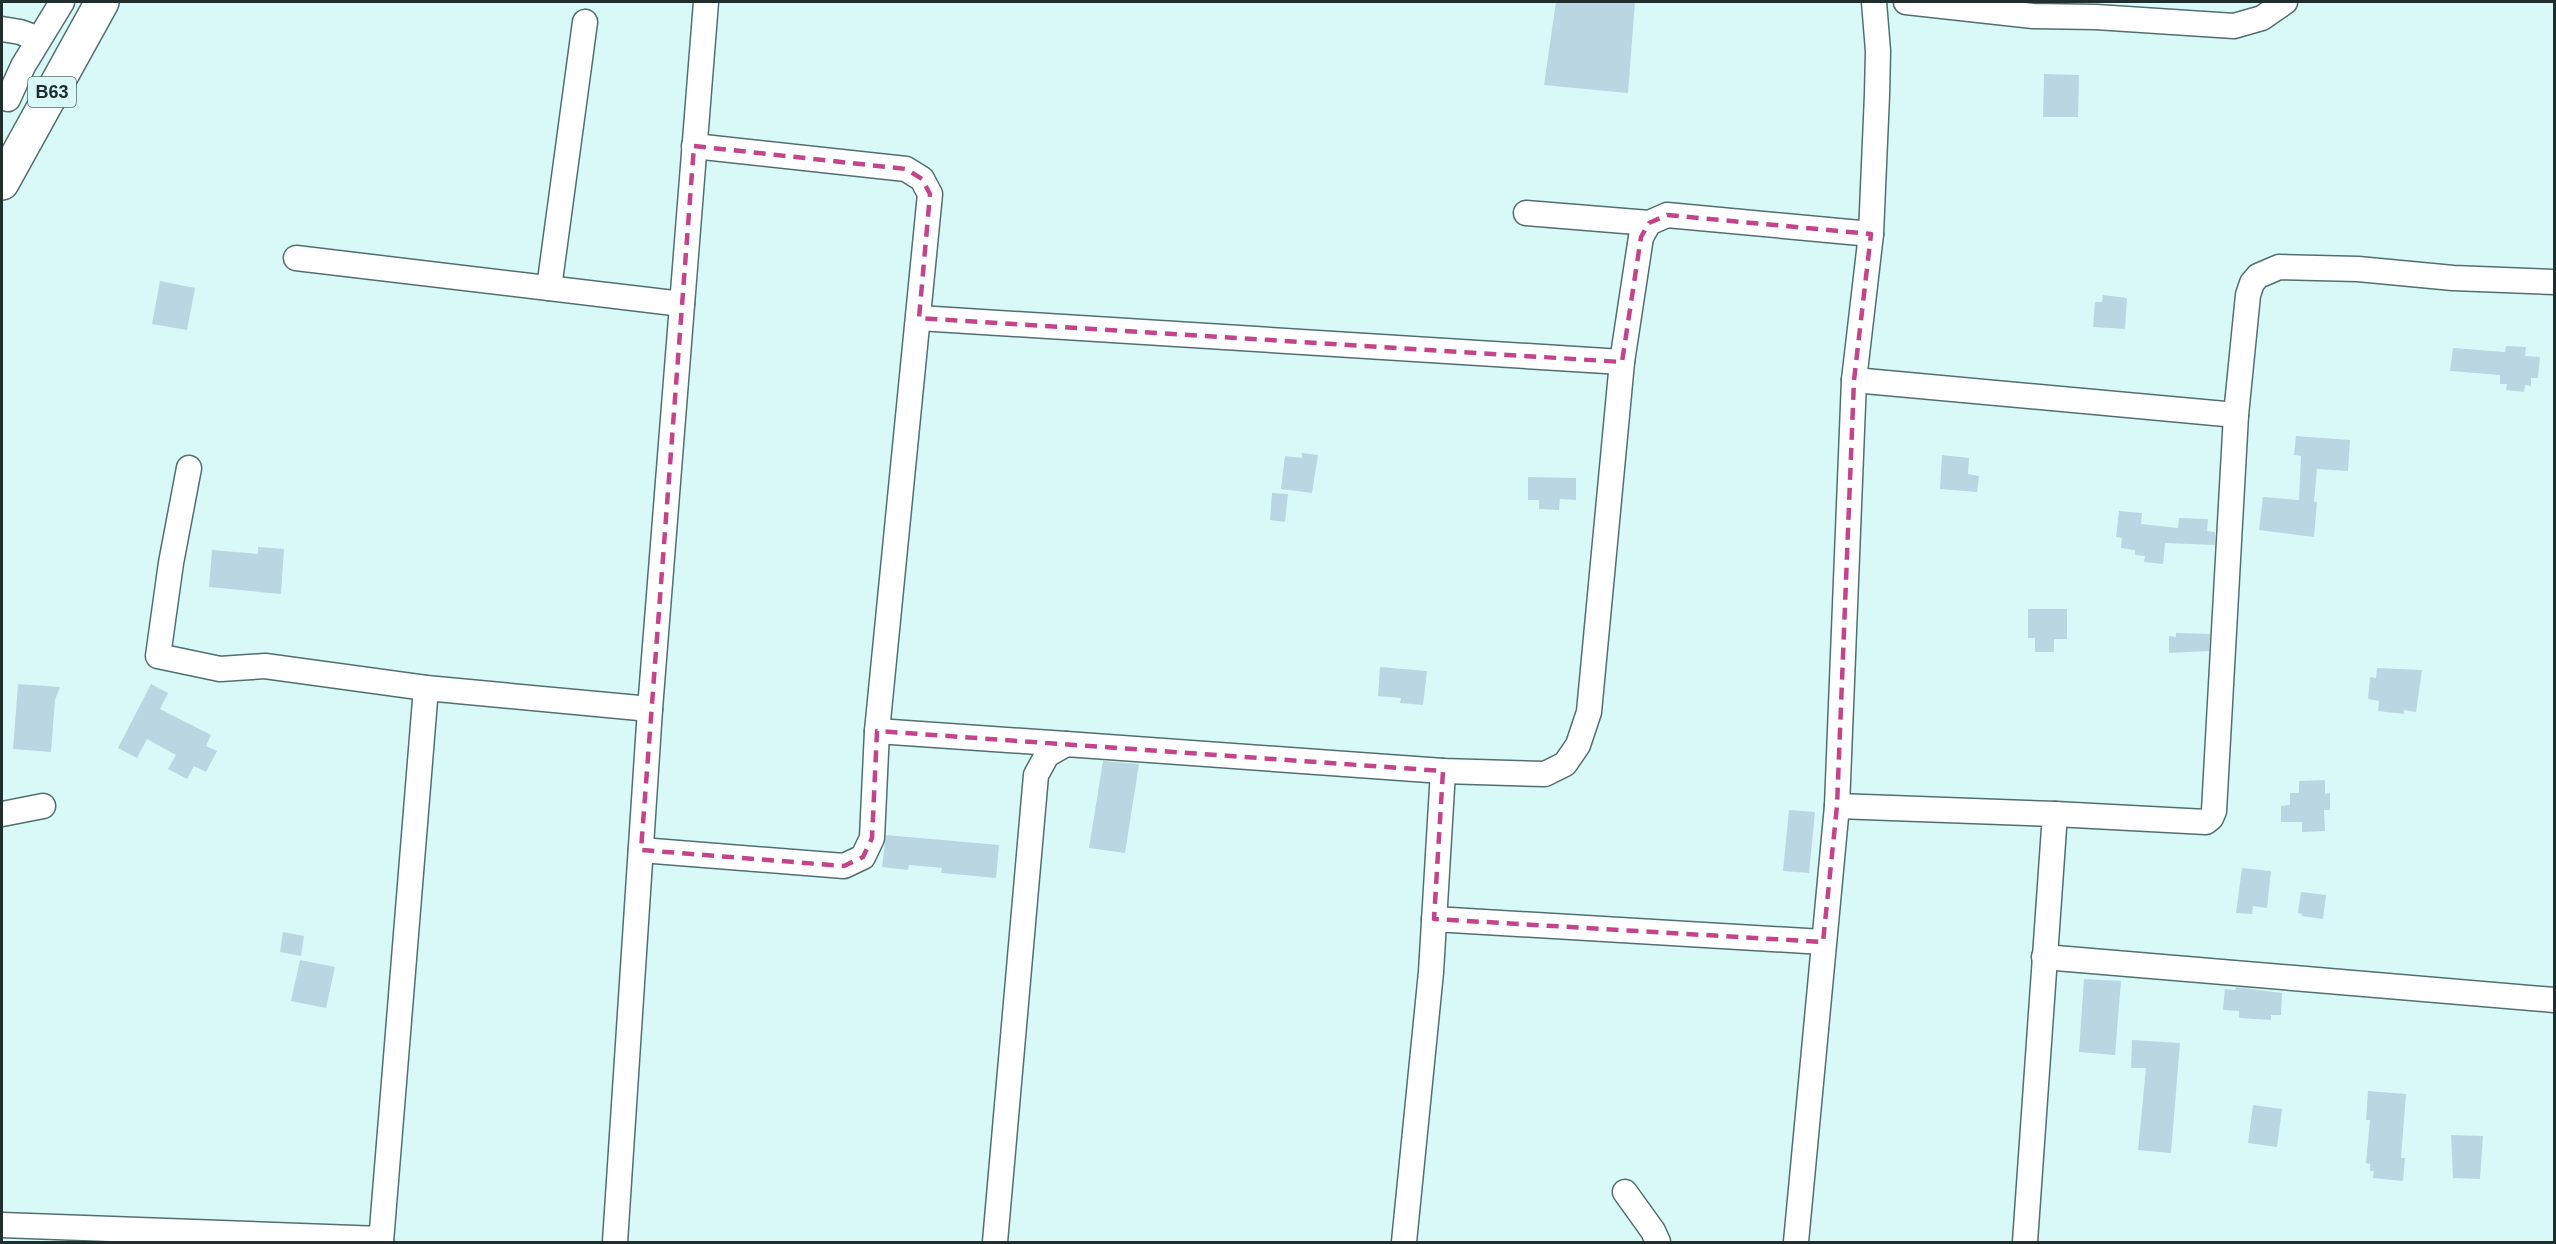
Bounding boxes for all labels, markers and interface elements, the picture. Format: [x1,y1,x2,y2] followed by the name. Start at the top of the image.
[28,77,76,107] road number: B63

